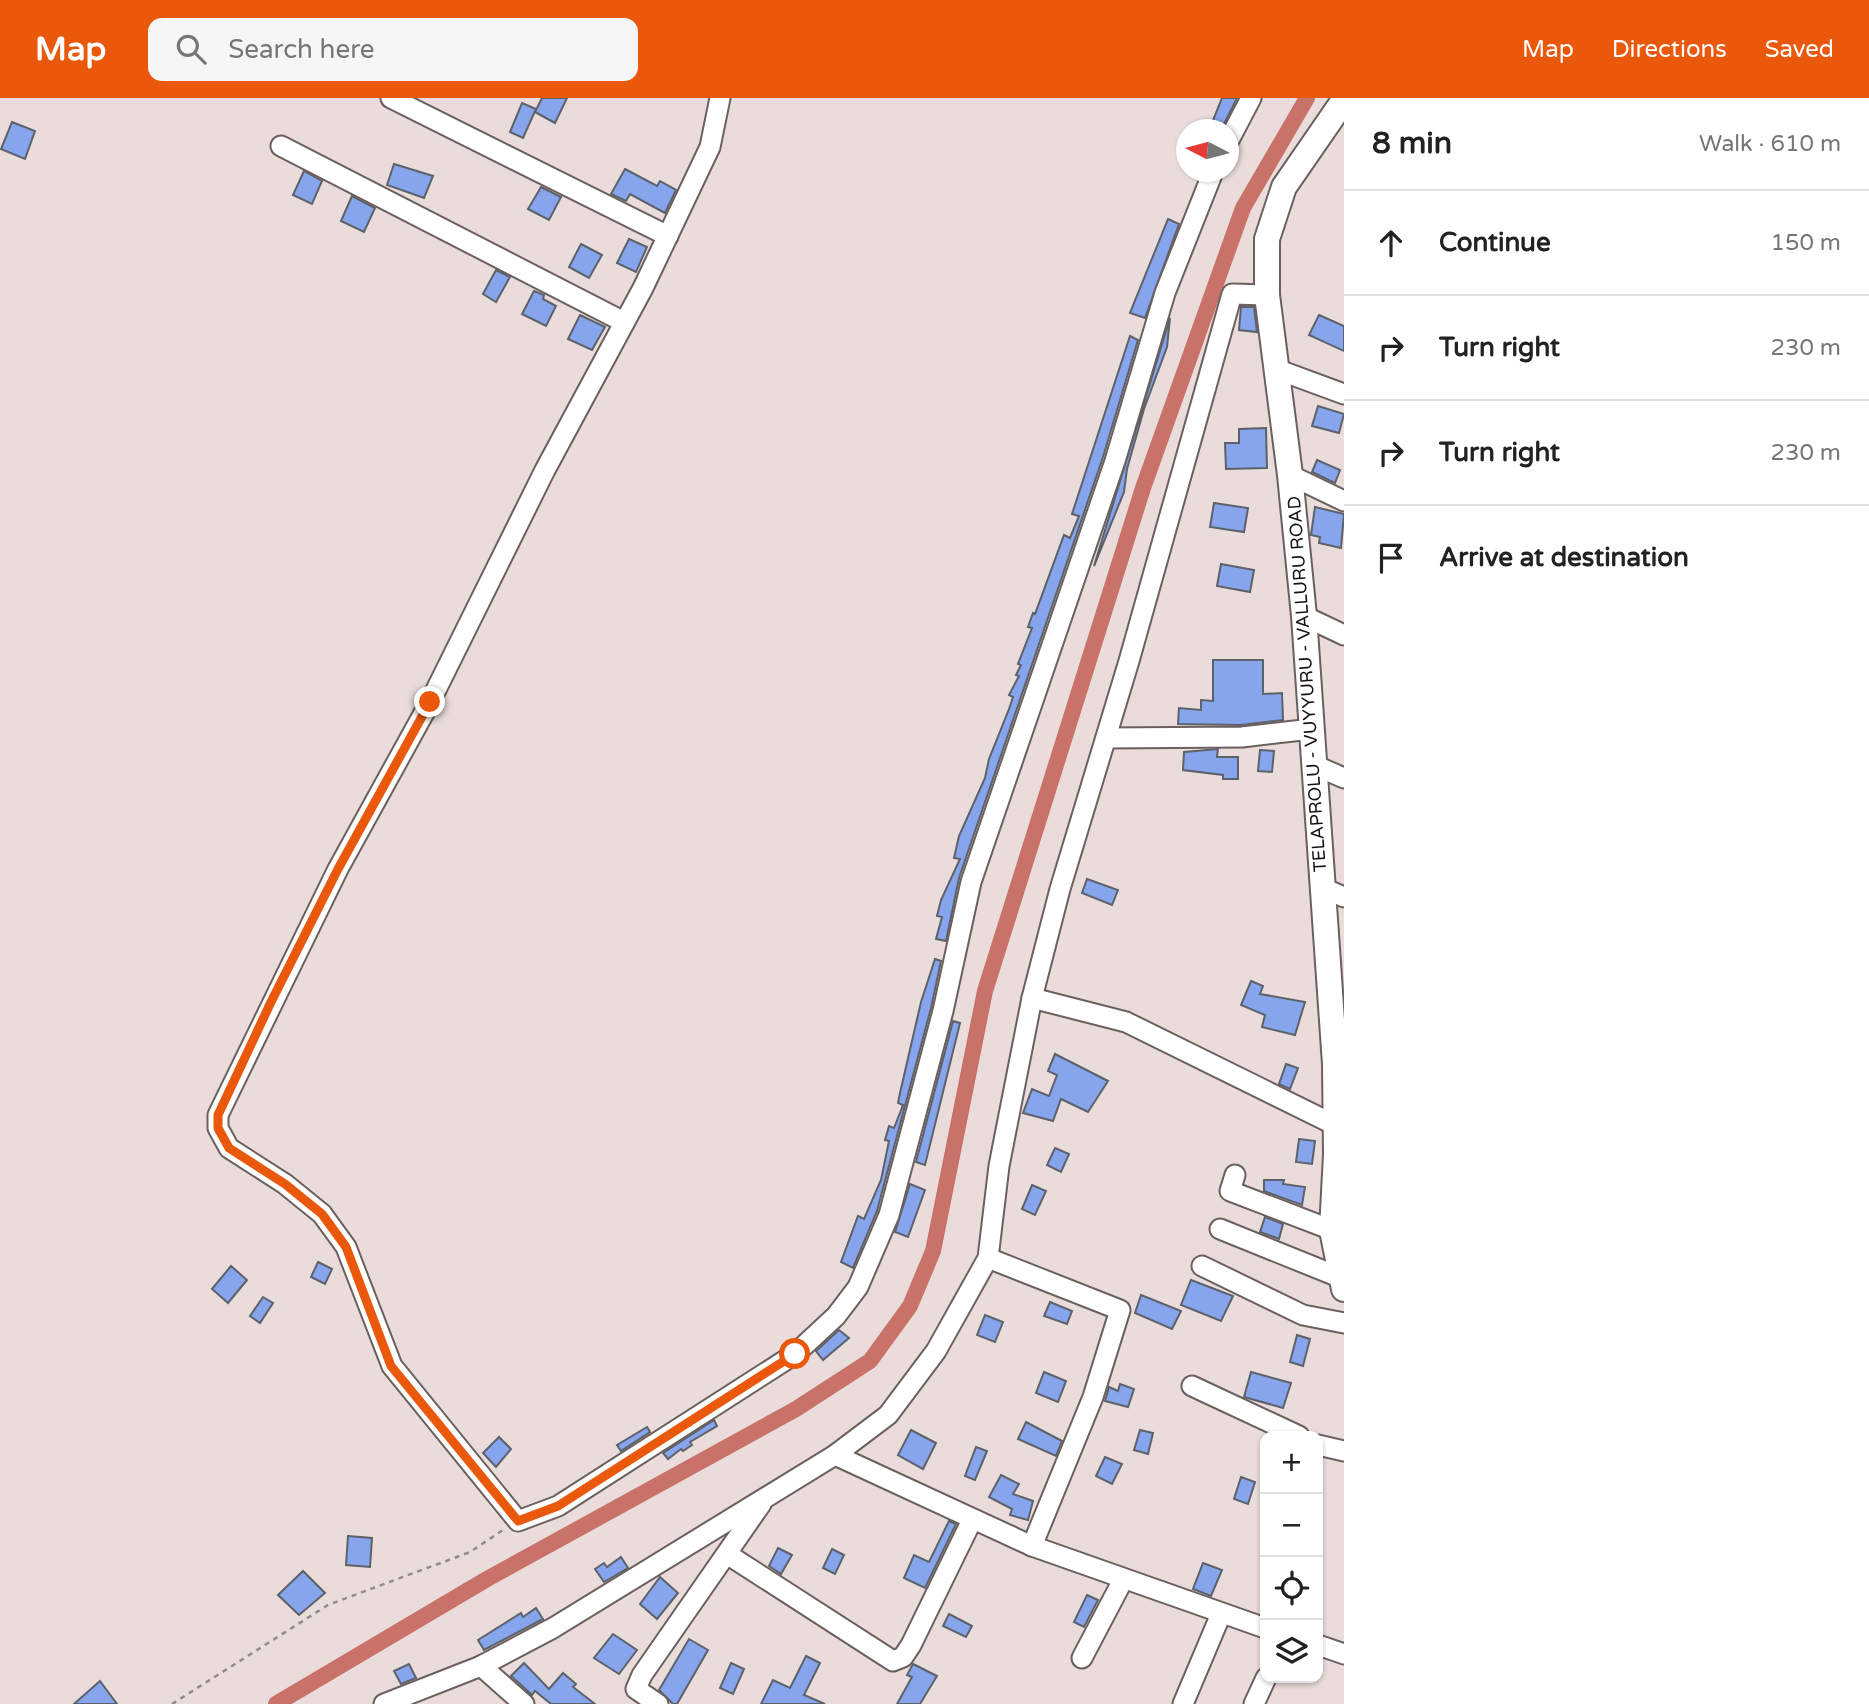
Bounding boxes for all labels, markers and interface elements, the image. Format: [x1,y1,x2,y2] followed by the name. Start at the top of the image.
[148,18,638,81] search box
[35,30,106,69] text: Map
[172,30,210,68] icon: search
[228,34,374,65] text: Search here
[1522,35,1574,64] text: Map
[1612,35,1727,64] text: Directions
[1765,35,1834,64] text: Saved
[1176,119,1239,182] north arrow
[1372,125,1452,162] text: 8 min
[1699,130,1841,158] text: Walk · 610 m
[1372,224,1410,262] icon: ahead
[1439,227,1551,258] text: Continue
[1771,229,1841,257] text: 150 m
[1372,329,1410,367] icon: right
[1439,332,1560,363] text: Turn right
[1771,334,1841,362] text: 230 m
[1372,434,1410,472] icon: right
[1439,437,1560,468] text: Turn right
[1771,439,1841,467] text: 230 m
[1283,495,1331,873] street label: TELAPROLU - VUYYURU - VALLURU ROAD
[1372,539,1410,577] icon: arrive
[1439,542,1689,573] text: Arrive at destination
[414,686,445,717] route end
[779,1338,810,1369] route start
[1260,1431,1323,1683] map controls
[1260,1431,1323,1494] button: +
[1260,1494,1323,1557] button: −
[1260,1557,1323,1620] button: locate
[1260,1620,1323,1683] button: layers

